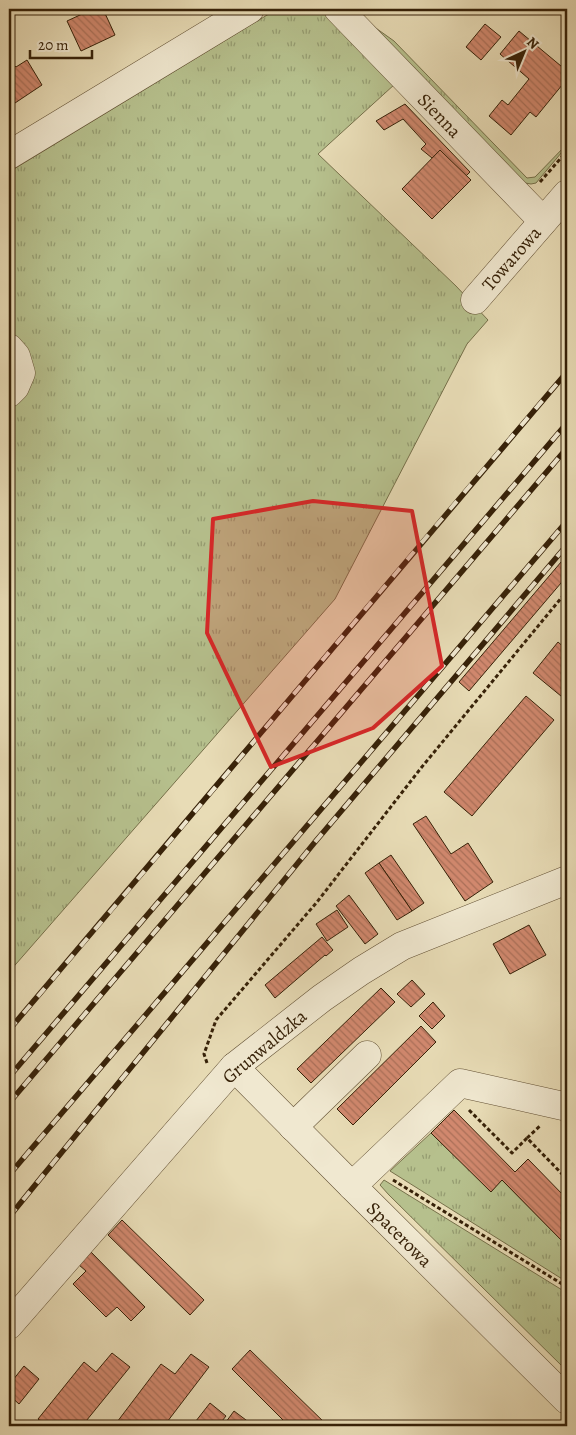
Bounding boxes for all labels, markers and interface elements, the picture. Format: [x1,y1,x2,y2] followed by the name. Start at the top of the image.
[30,28,92,60] scale bar
[498,28,548,78] north arrow
[522,33,543,53] text: N
[38,35,69,55] text: 20 m
[411,87,467,144] street label: Sienna
[476,220,547,297] street label: Towarowa
[217,1004,313,1090] street label: Grunwaldzka
[361,1196,438,1273] street label: Spacerowa

